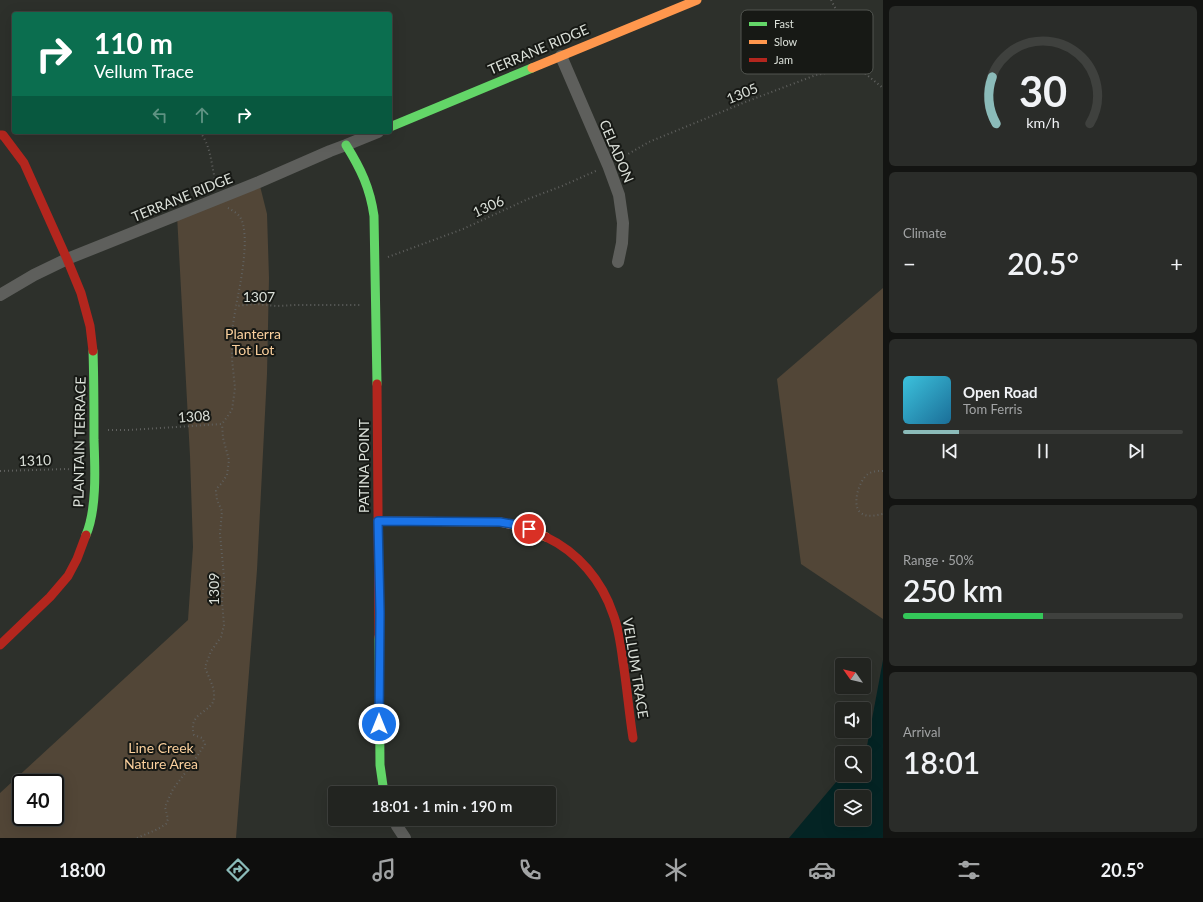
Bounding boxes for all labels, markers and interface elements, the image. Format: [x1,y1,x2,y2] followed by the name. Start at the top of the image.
[741,10,873,74] legend
[774,17,794,30] text: Fast
[485,20,591,78] street label: TERRANE RIDGE
[94,26,173,60] text: 110 m
[28,28,80,80] icon: right
[774,35,798,48] text: Slow
[774,53,793,66] text: Jam
[94,60,194,82] text: Vellum Trace
[1019,66,1067,116] text: 30
[724,79,760,107] street label: 1305
[149,104,171,126] icon: left
[191,104,213,126] icon: ahead
[233,104,255,126] icon: right
[1026,114,1060,131] text: km/h
[596,117,638,185] street label: CELADON
[129,169,235,225] street label: TERRANE RIDGE
[470,192,506,220] street label: 1306
[903,225,946,241] text: Climate
[1007,245,1079,281] text: 20.5°
[903,250,916,277] text: −
[1170,250,1183,277] text: +
[243,288,275,305] street label: 1307
[225,325,281,358] park label: Planterra Tot Lot
[69,376,89,508] street label: PLANTAIN TERRACE
[963,383,1038,401] text: Open Road
[963,401,1022,417] text: Tom Ferris
[177,406,211,426] street label: 1308
[355,418,372,513] street label: PATINA POINT
[939,440,961,462] icon: previous
[1032,440,1054,462] icon: pause
[1125,440,1147,462] icon: next
[18,451,52,469] street label: 1310
[512,512,546,546] pin
[518,518,540,540] icon: arrive
[903,552,974,568] text: Range · 50%
[903,572,1003,608] text: 250 km
[205,573,222,605] street label: 1309
[620,616,652,720] street label: VELLUM TRACE
[835,658,871,694] north arrow
[835,658,871,826] map controls
[835,702,871,738] button: sound
[358,703,400,745] position arrow
[903,724,940,740] text: Arrival
[124,739,198,772] park label: Line Creek Nature Area
[903,744,980,780] text: 18:01
[835,746,871,782] button: search
[12,774,64,826] speed limit sign: 40
[835,790,871,826] button: layers
[372,797,512,815] text: 18:01 · 1 min · 190 m
[224,856,252,884] icon: directions
[370,856,398,884] icon: music
[516,856,544,884] icon: phone
[662,856,690,884] icon: climate
[808,856,836,884] icon: car
[955,856,983,884] icon: filters
[59,859,106,881] text: 18:00
[1101,859,1144,881] text: 20.5°

